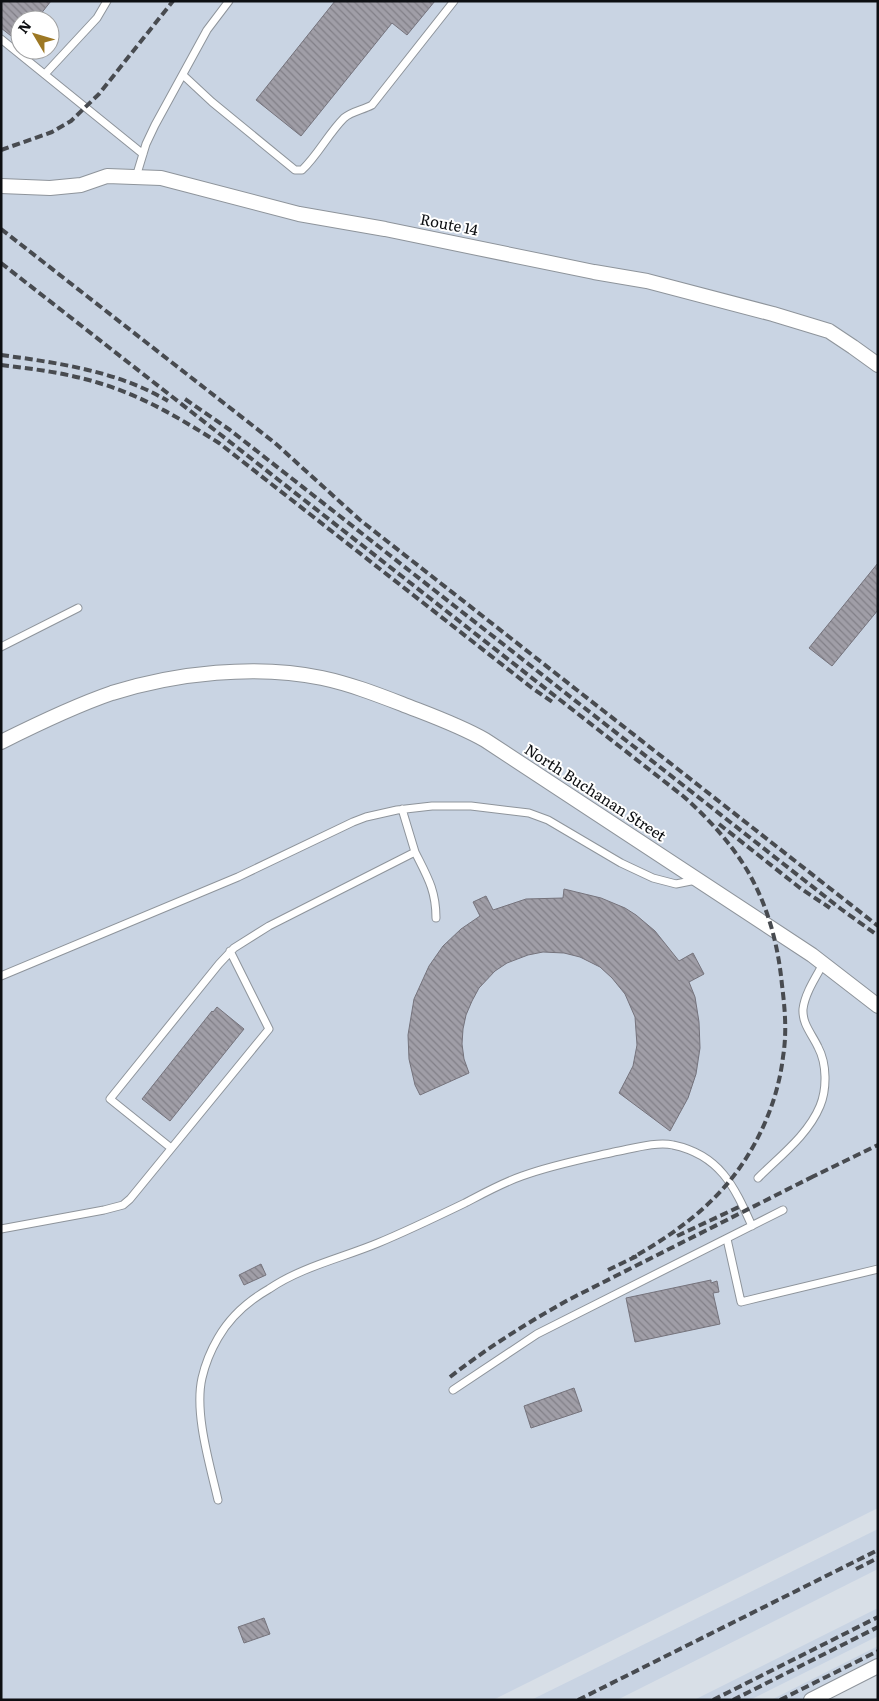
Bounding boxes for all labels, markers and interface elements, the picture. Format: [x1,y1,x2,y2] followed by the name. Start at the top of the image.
[10,10,60,60] north arrow
[12,15,36,37] text: N
[418,207,480,240] street label: Route 14
[520,737,671,846] street label: North Buchanan Street

